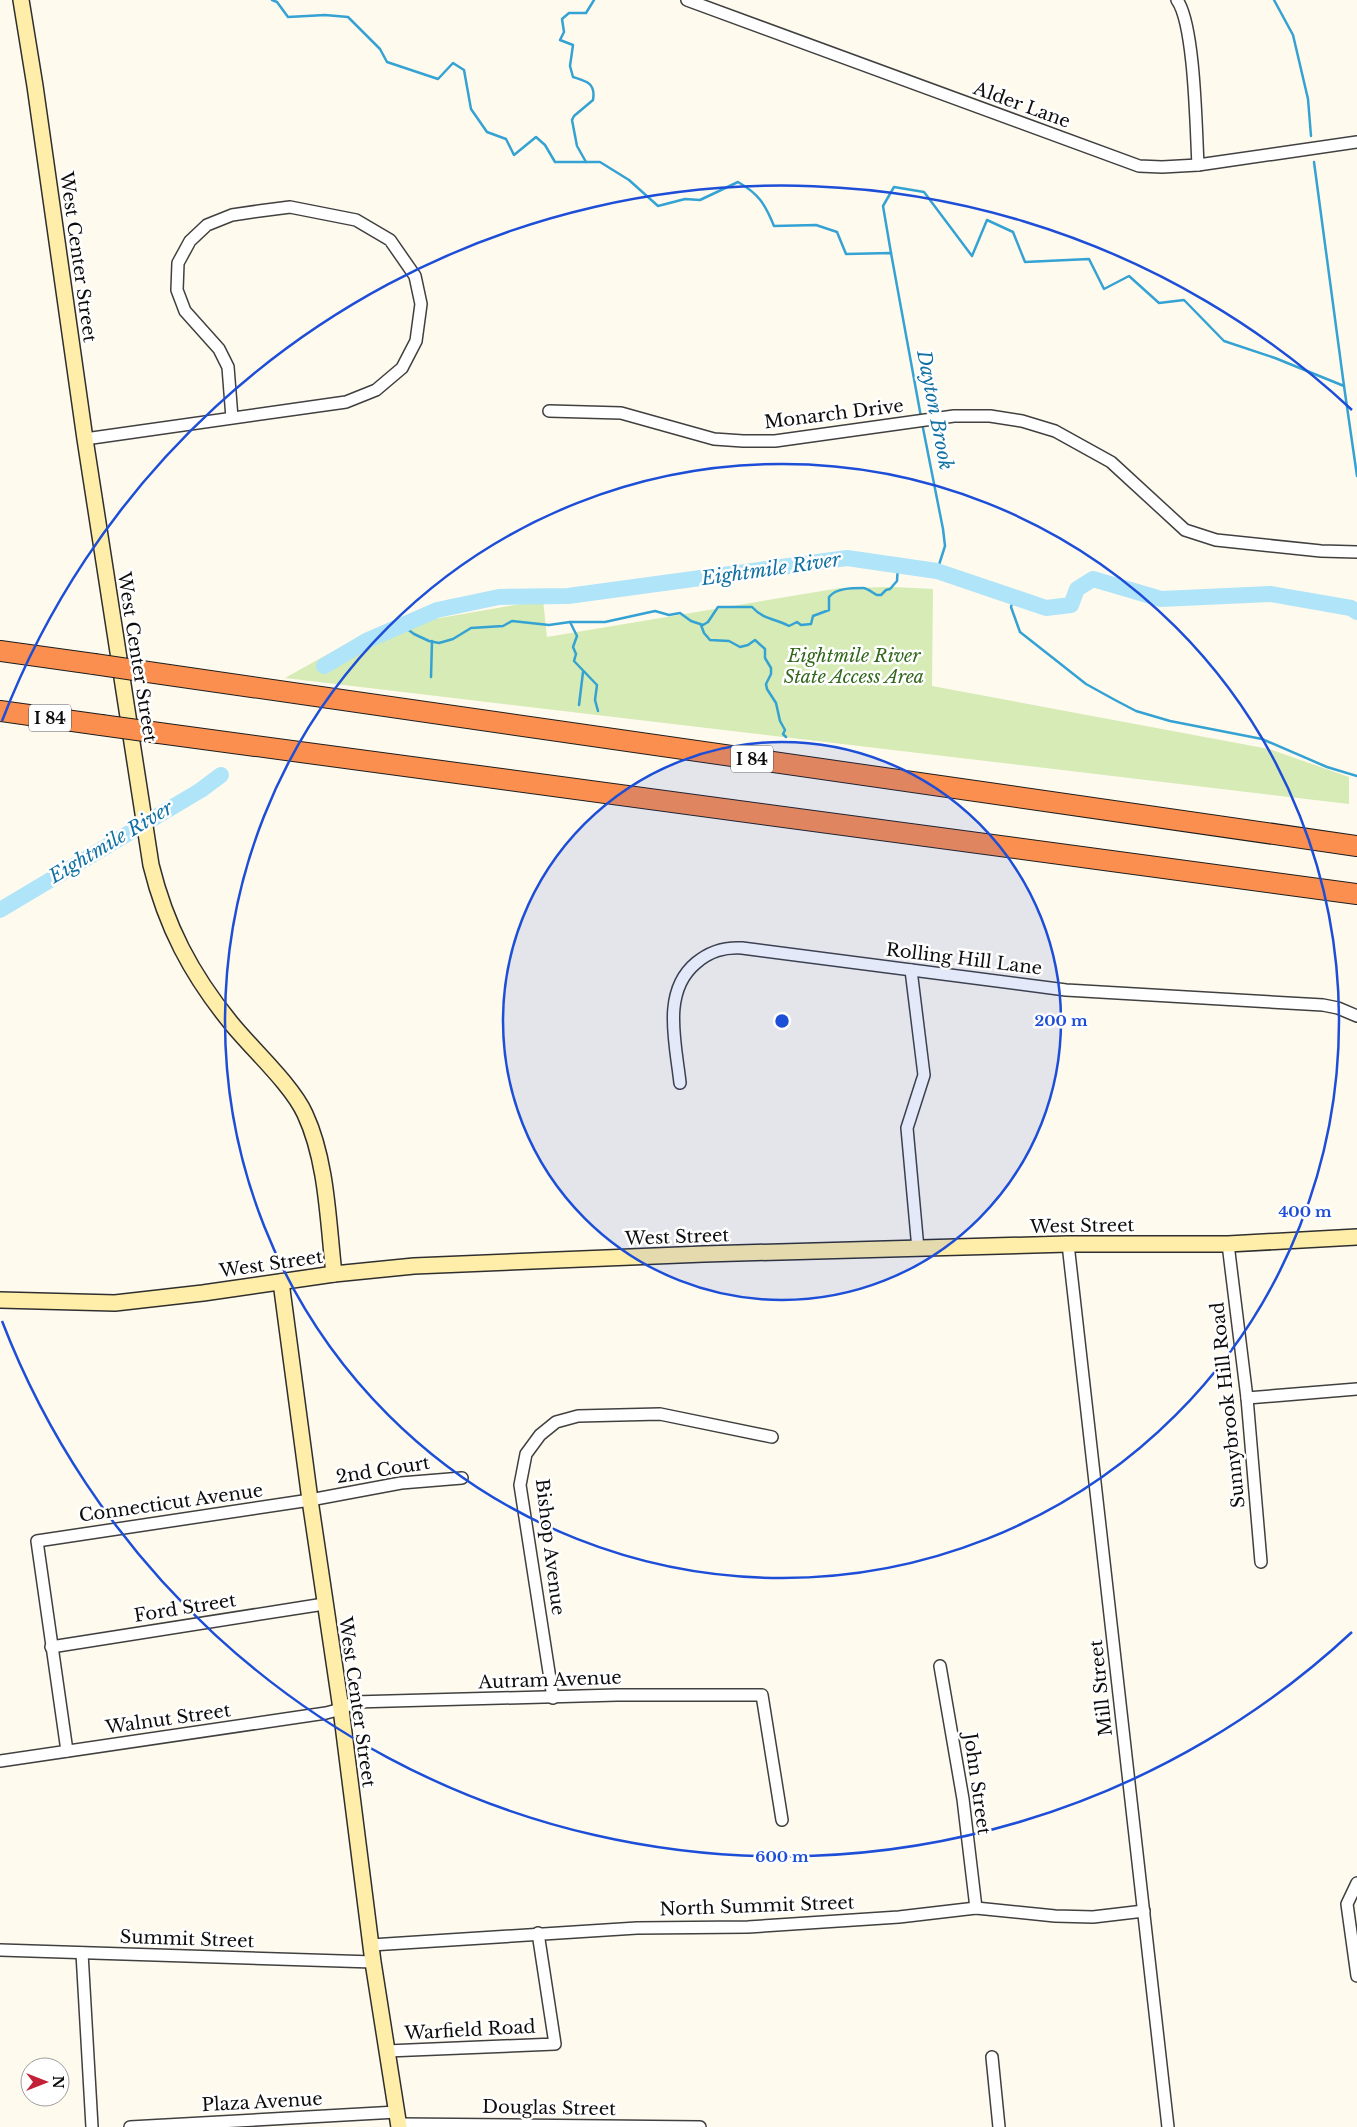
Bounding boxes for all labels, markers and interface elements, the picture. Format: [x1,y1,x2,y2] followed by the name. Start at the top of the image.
[970,77,1073,133] street label: Alder Lane
[55,169,101,344] street label: West Center Street
[912,347,958,472] water label: Dayton Brook
[763,395,905,433] street label: Monarch Drive
[699,548,843,590] water label: Eightmile River
[113,569,161,744] street label: West Center Street
[784,645,924,688] park label: Eightmile River State Access Area
[29,704,71,731] road number: I 84
[731,746,773,772] road number: I 84
[44,795,178,889] water label: Eightmile River
[885,939,1043,979] street label: Rolling Hill Lane
[1035,1011,1088,1030] text: 200 m
[773,1012,791,1030] centre of rings
[1278,1202,1332,1221] text: 400 m
[1029,1214,1135,1238] street label: West Street
[623,1224,730,1250] street label: West Street
[217,1246,324,1282] street label: West Street
[1206,1301,1250,1509] street label: Sunnybrook Hill Road
[335,1452,432,1488] street label: 2nd Court
[531,1477,569,1617] street label: Bishop Avenue
[78,1479,264,1527] street label: Connecticut Avenue
[132,1589,238,1627] street label: Ford Street
[334,1614,380,1789] street label: West Center Street
[1085,1639,1117,1737] street label: Mill Street
[477,1667,622,1694] street label: Autram Avenue
[103,1699,232,1739] street label: Walnut Street
[959,1730,995,1836] street label: John Street
[755,1847,809,1866] text: 600 m
[659,1892,855,1920] street label: North Summit Street
[119,1926,255,1952] street label: Summit Street
[403,2016,536,2044] street label: Warfield Road
[20,2057,70,2107] north arrow
[49,2075,67,2089] text: N
[201,2088,323,2116] street label: Plaza Avenue
[482,2096,616,2120] street label: Douglas Street

